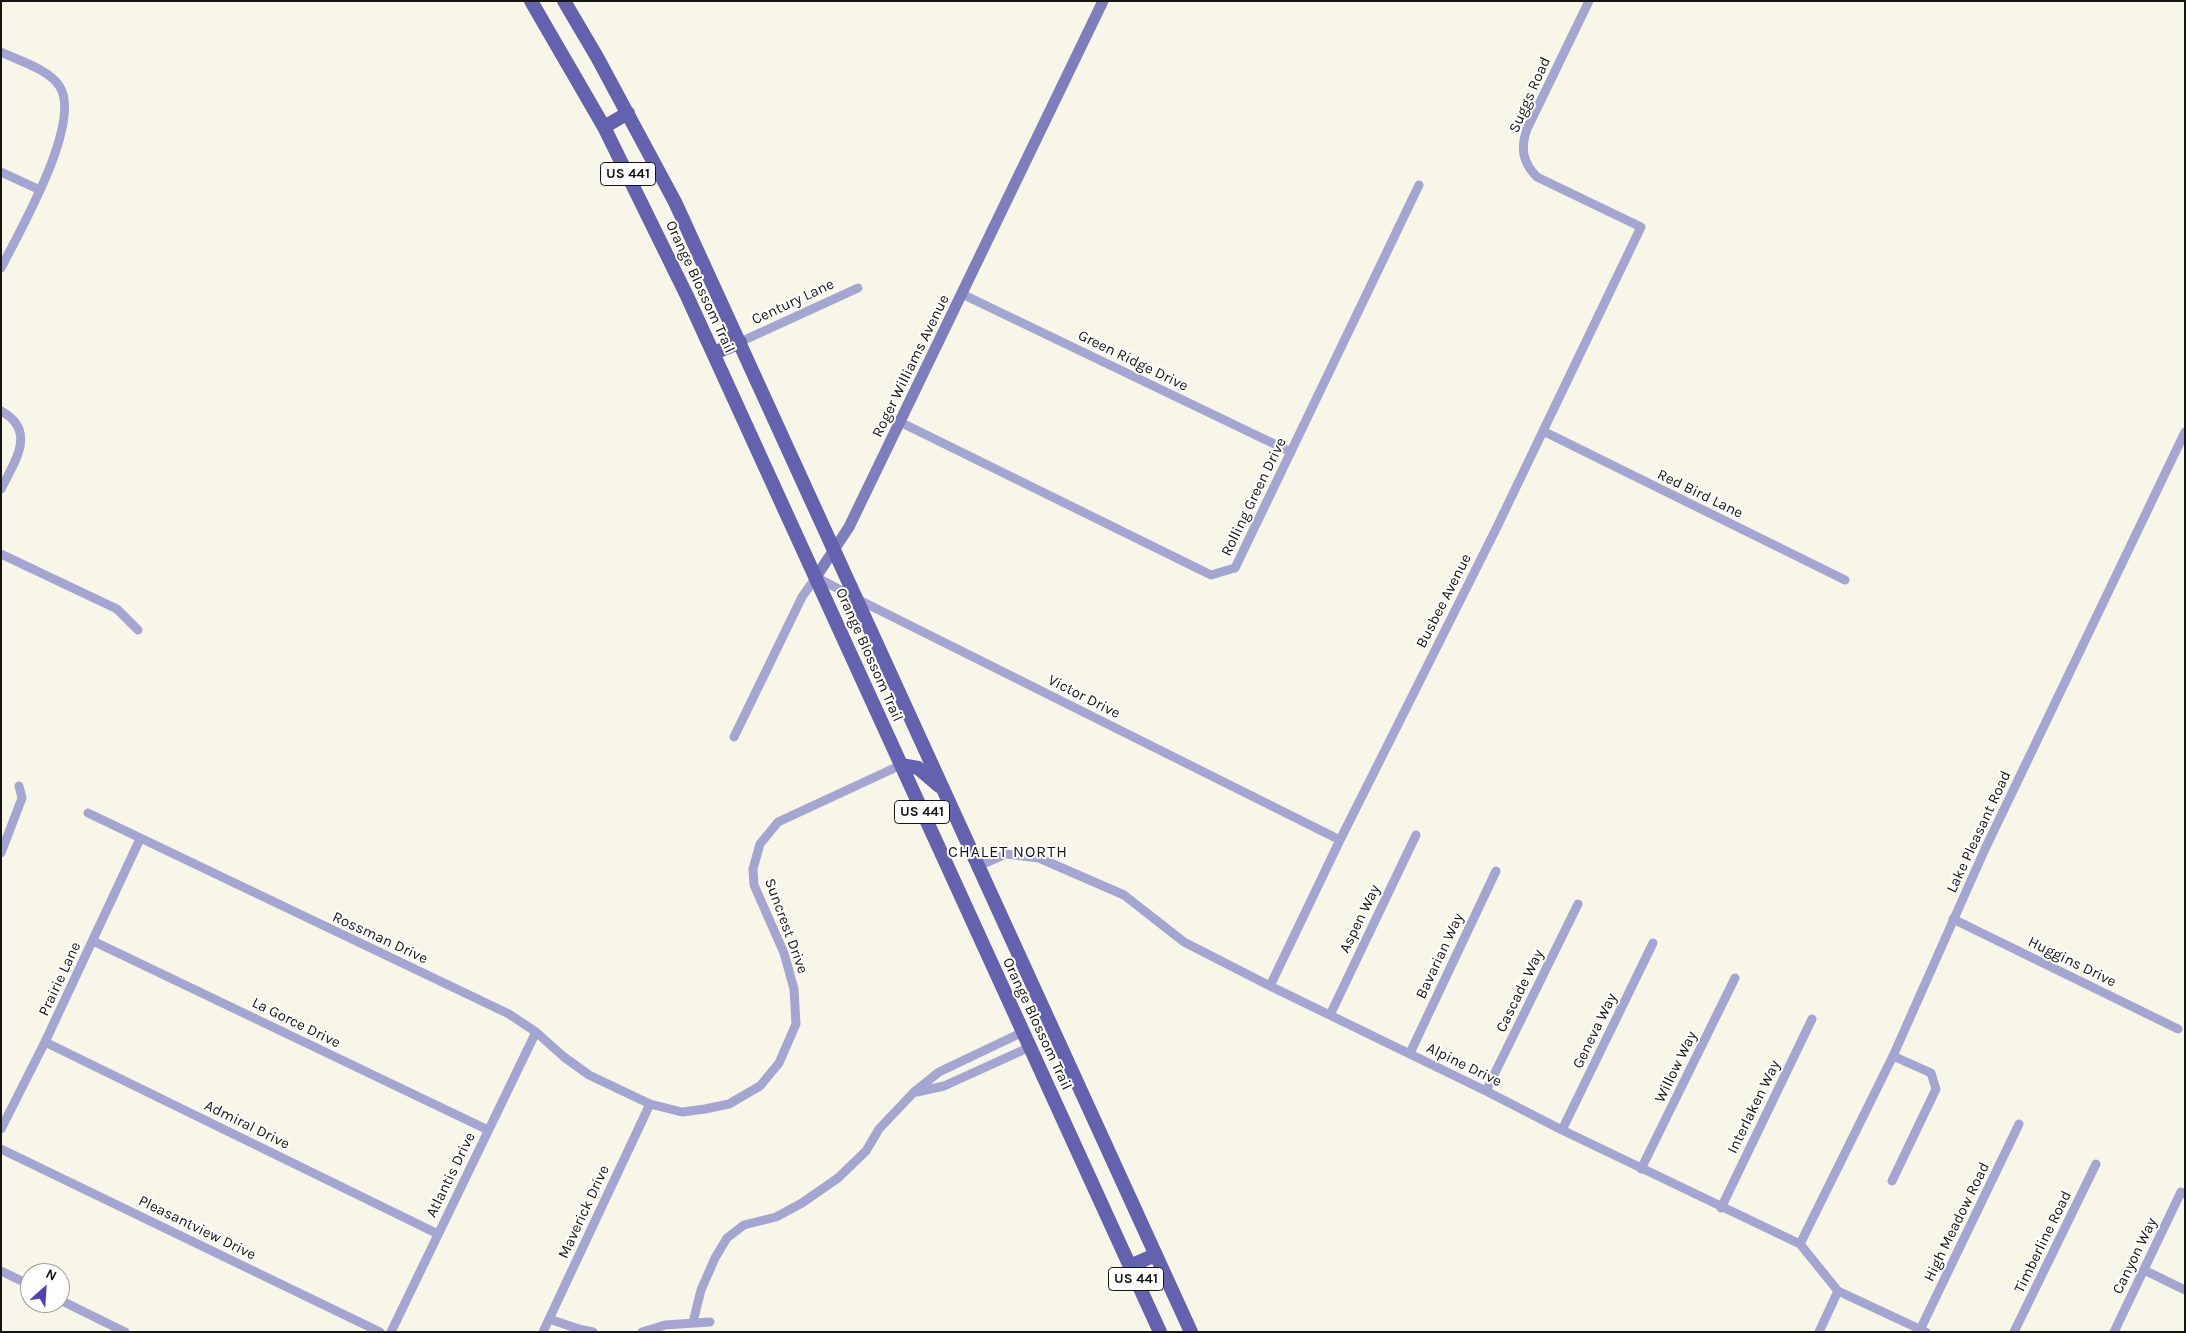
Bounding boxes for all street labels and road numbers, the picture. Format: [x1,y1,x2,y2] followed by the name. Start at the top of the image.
[1505,54,1555,136] street label: Suggs Road
[600,162,656,185] road number: US 441
[661,218,739,356] street label: Orange Blossom Trail
[749,275,837,329] street label: Century Lane
[869,292,953,440] street label: Roger Williams Avenue
[1075,327,1191,395] street label: Green Ridge Drive
[1218,435,1290,559] street label: Rolling Green Drive
[1654,466,1746,522] street label: Red Bird Lane
[1412,551,1476,651] street label: Busbee Avenue
[831,585,907,725] street label: Orange Blossom Trail
[1045,671,1123,723] street label: Victor Drive
[1943,768,2015,896] street label: Lake Pleasant Road
[894,800,950,824] road number: US 441
[760,876,812,976] street label: Suncrest Drive
[1336,882,1384,956] street label: Aspen Way
[329,908,431,968] street label: Rossman Drive
[1412,910,1468,1002] street label: Bavarian Way
[2025,933,2119,991] street label: Huggins Drive
[35,939,85,1019] street label: Prairie Lane
[1492,947,1548,1035] street label: Cascade Way
[998,955,1076,1093] street label: Orange Blossom Trail
[1569,990,1621,1072] street label: Geneva Way
[249,994,343,1052] street label: La Gorce Drive
[1651,1028,1701,1106] street label: Willow Way
[1423,1039,1505,1091] street label: Alpine Drive
[1724,1057,1784,1157] street label: Interlaken Way
[201,1097,293,1153] street label: Admiral Drive
[423,1130,479,1220] street label: Atlantis Drive
[1920,1160,1994,1284] street label: High Meadow Road
[555,1162,613,1262] street label: Maverick Drive
[2010,1188,2076,1296] street label: Timberline Road
[135,1192,259,1264] street label: Pleasantview Drive
[2109,1215,2161,1297] street label: Canyon Way
[1108,1268,1164,1290] road number: US 441

